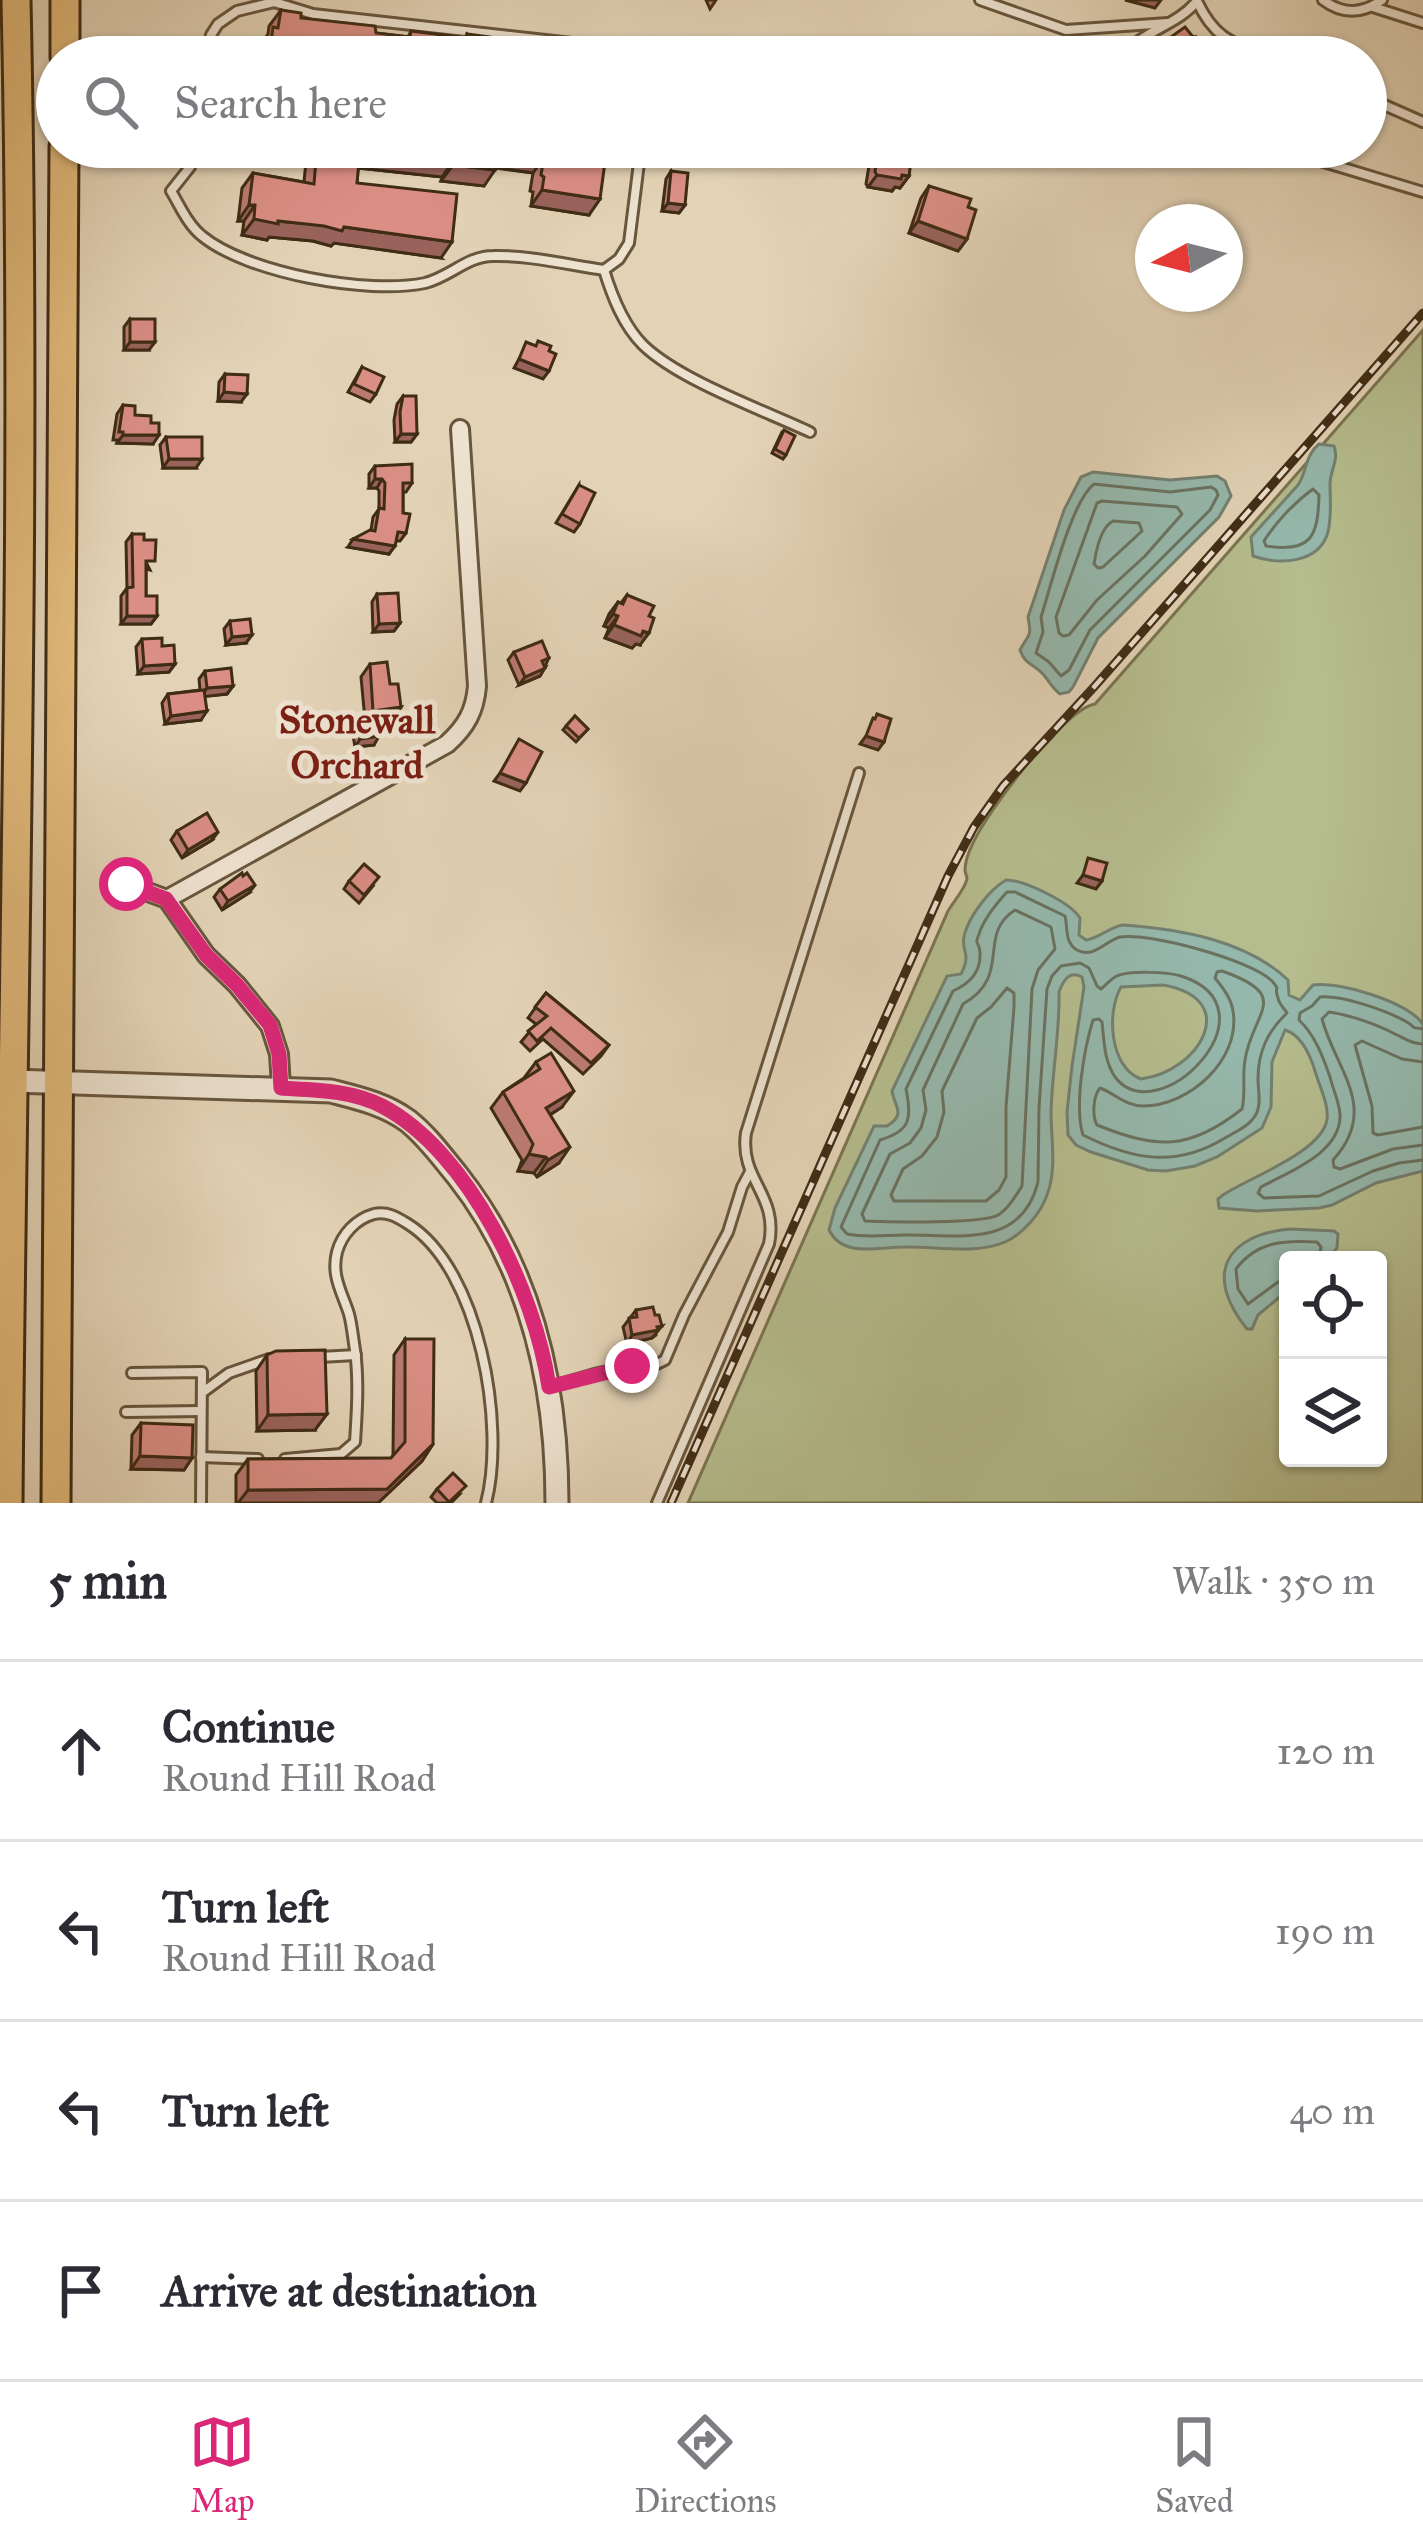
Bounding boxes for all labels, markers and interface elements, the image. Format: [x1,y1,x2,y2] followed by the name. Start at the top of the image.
[36,36,1387,168] search box
[78,69,144,135] icon: search
[174,75,387,130] text: Search here
[1135,204,1243,312] north arrow
[279,696,437,789] district label: Stonewall Orchard
[99,857,153,911] route start
[1279,1251,1387,1467] map controls
[1279,1251,1387,1359] button: locate
[605,1339,659,1393] route end
[1279,1359,1387,1467] button: layers
[48,1550,167,1612] text: 5 min
[1172,1557,1375,1605] text: Walk · 350 m
[162,1699,335,1754] text: Continue
[48,1718,114,1784] icon: ahead
[1276,1727,1375,1775] text: 120 m
[162,1754,436,1802] text: Round Hill Road
[162,1879,329,1934] text: Turn left
[48,1898,114,1964] icon: left
[1275,1907,1375,1955] text: 190 m
[162,1934,436,1982] text: Round Hill Road
[48,2078,114,2144] icon: left
[162,2083,329,2138] text: Turn left
[1289,2087,1375,2135] text: 40 m
[48,2258,114,2324] icon: arrive
[162,2263,537,2318] text: Arrive at destination
[189,2409,255,2521] tab: Map
[634,2409,776,2521] tab: Directions
[1155,2409,1234,2521] tab: Saved

